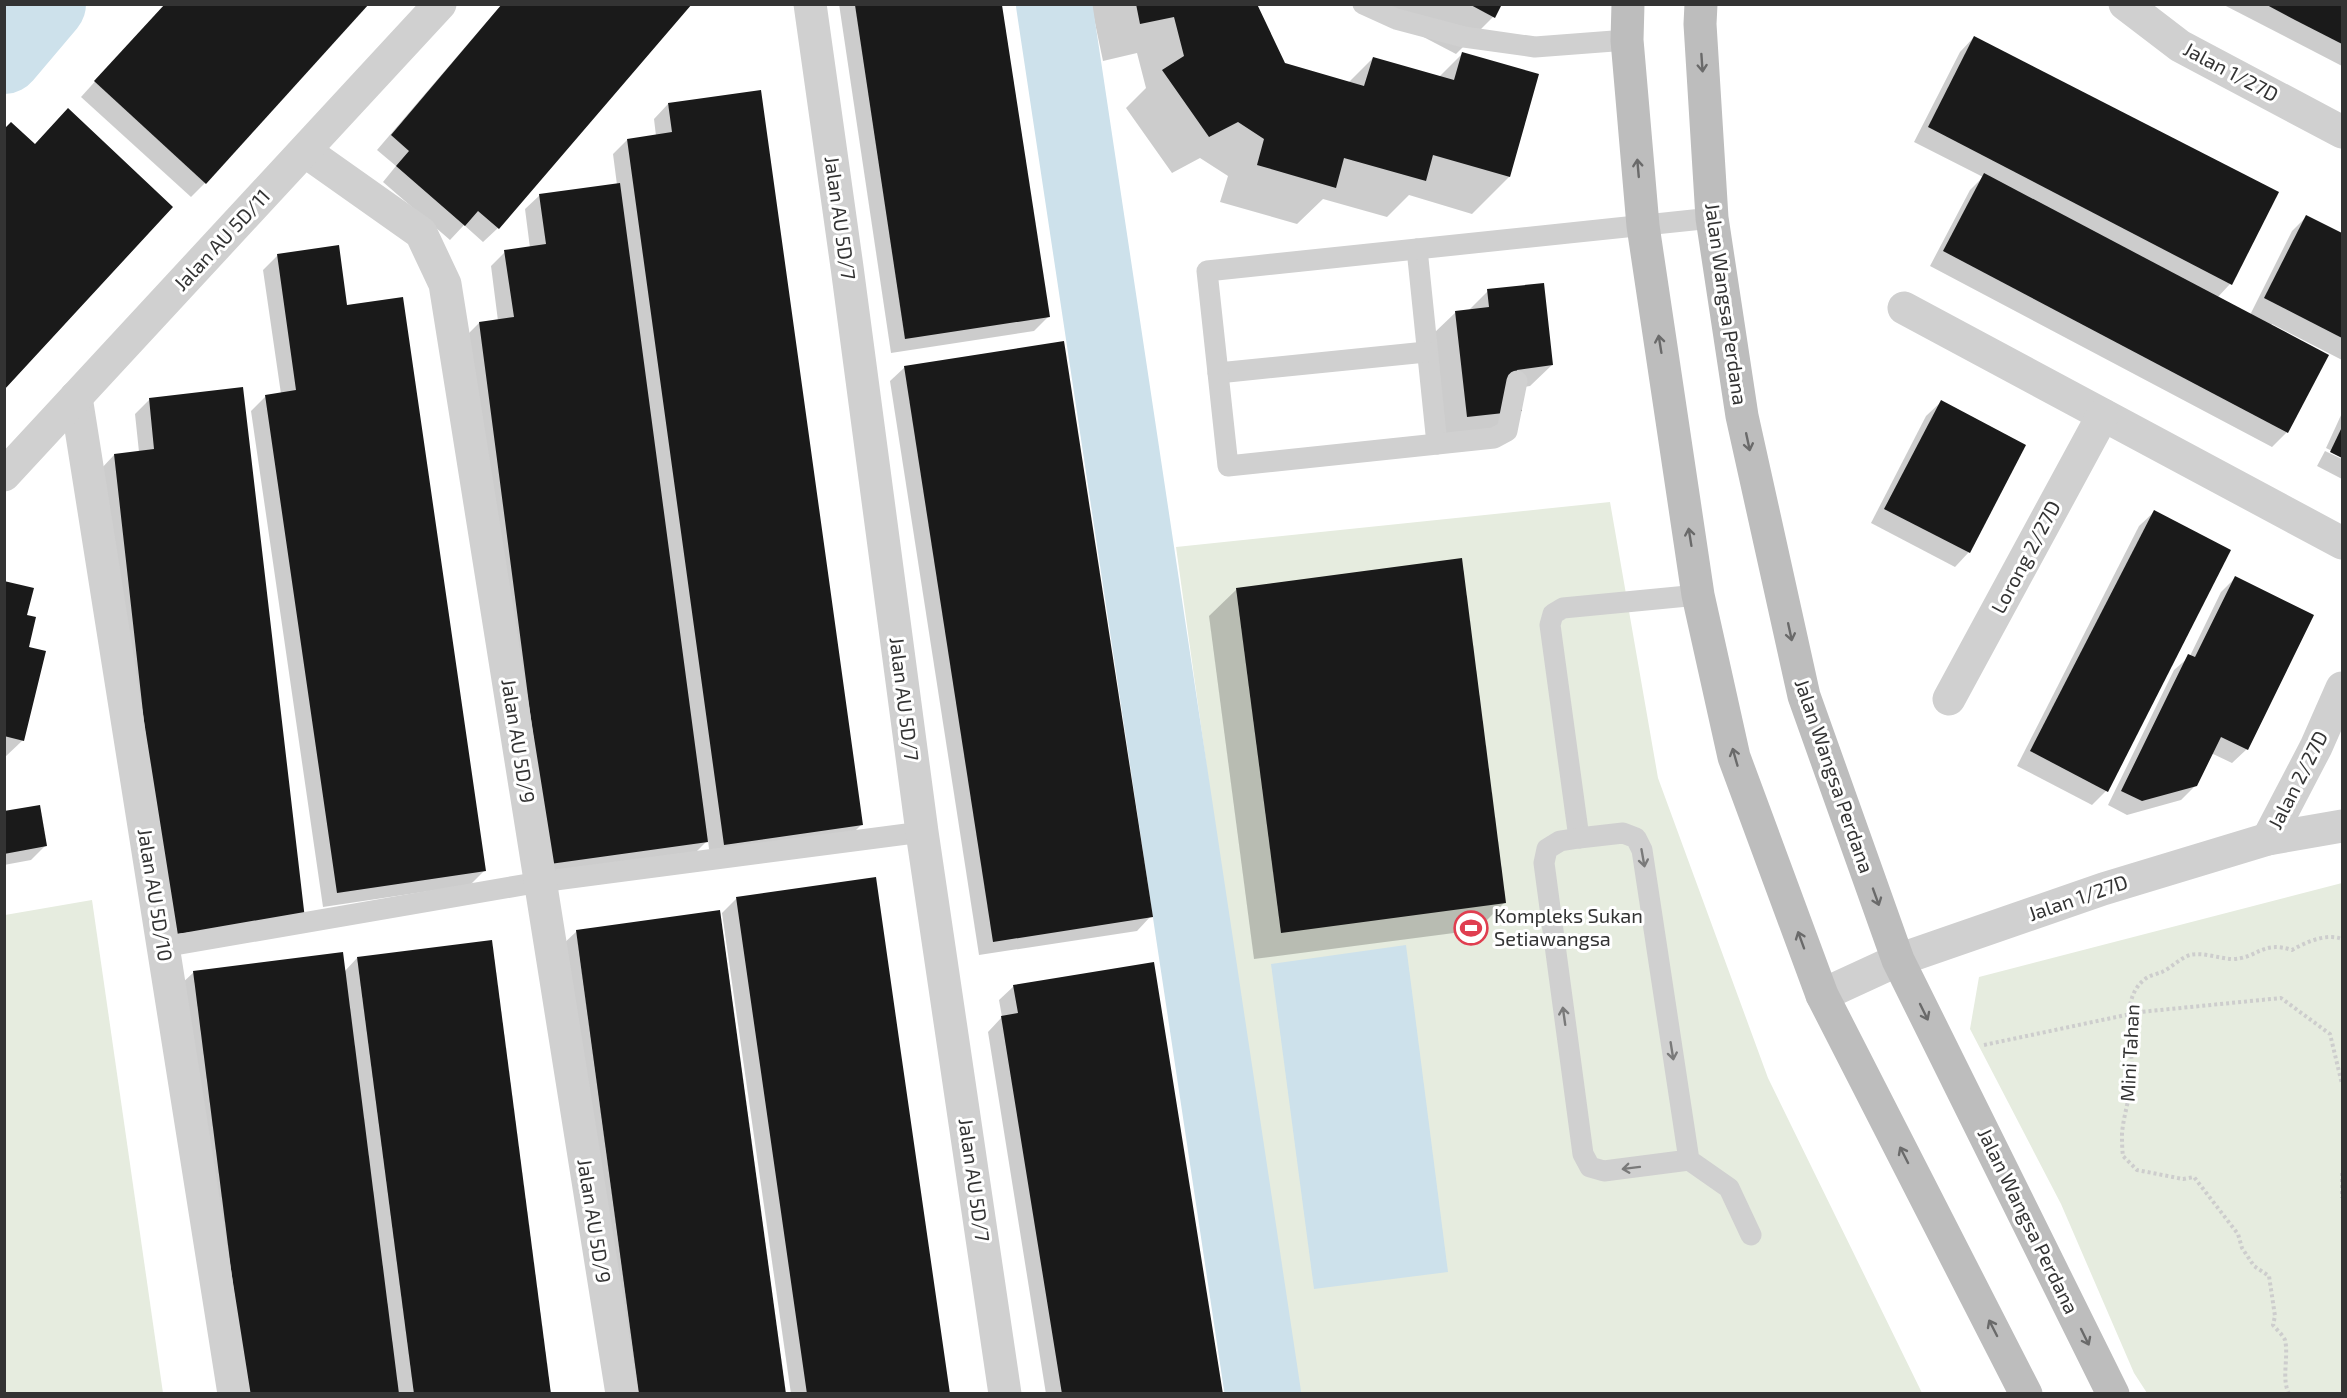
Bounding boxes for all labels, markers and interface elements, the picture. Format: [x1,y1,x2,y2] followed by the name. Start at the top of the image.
[2180,36,2283,106] street label: Jalan 1/27D
[1697,52,1708,72] one-way arrow
[820,155,862,281] street label: Jalan AU 5D/7
[1632,159,1643,179] one-way arrow
[168,184,274,295] street label: Jalan AU 5D/11
[1701,201,1753,406] street label: Jalan Wangsa Perdana
[1655,335,1666,355] one-way arrow
[1743,432,1754,451] one-way arrow
[1985,496,2065,617] street label: Lorong 2/27D
[1684,528,1695,547] one-way arrow
[1784,623,1796,642] one-way arrow
[885,636,924,762] street label: Jalan AU 5D/7
[1790,675,1879,876] street label: Jalan Wangsa Perdana
[497,677,541,805] street label: Jalan AU 5D/9
[2262,726,2332,833] street label: Jalan 2/27D
[1728,748,1740,767] one-way arrow
[134,827,178,963] street label: Jalan AU 5D/10
[1638,848,1649,868] one-way arrow
[2025,869,2131,925] street label: Jalan 1/27D
[1871,887,1882,906] one-way arrow
[1494,903,1643,950] place label: Kompleks Sukan Setiawangsa
[1453,910,1489,946] sports icon: Kompleks Sukan Setiawangsa
[1795,931,1806,950] one-way arrow
[1918,1003,1930,1020] one-way arrow
[2114,1003,2144,1103] street label: Mini Tahan
[1559,1007,1570,1027] one-way arrow
[1667,1041,1678,1060] one-way arrow
[954,1117,996,1243] street label: Jalan AU 5D/7
[1973,1124,2084,1317] street label: Jalan Wangsa Perdana
[1897,1146,1909,1164] one-way arrow
[573,1157,617,1285] street label: Jalan AU 5D/9
[1621,1162,1641,1173] one-way arrow
[1986,1320,1998,1338] one-way arrow
[2080,1328,2092,1346] one-way arrow

